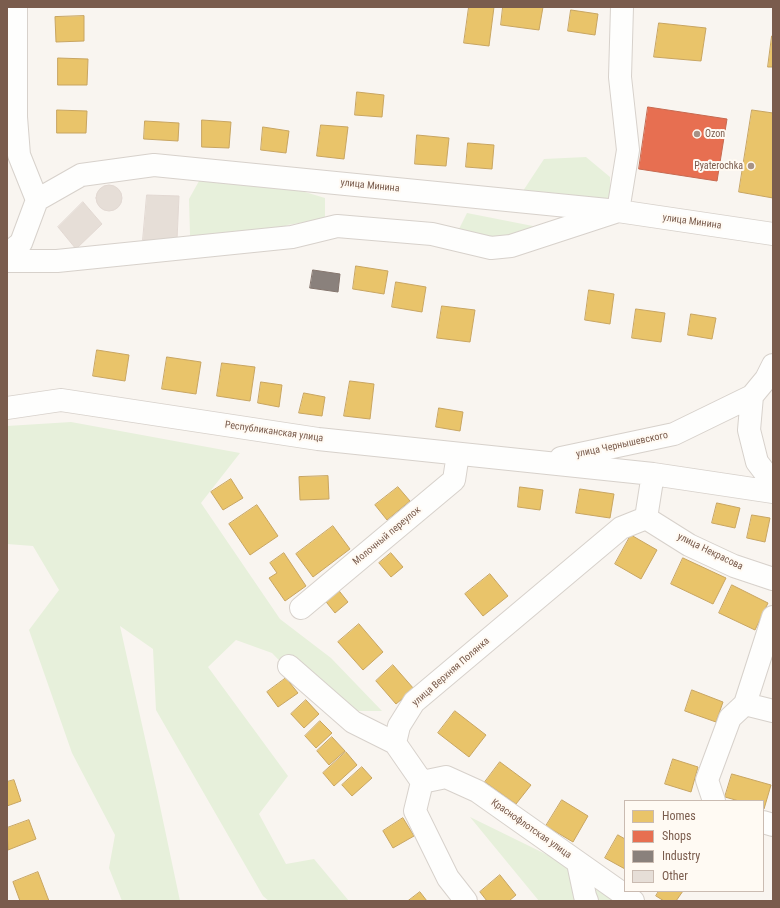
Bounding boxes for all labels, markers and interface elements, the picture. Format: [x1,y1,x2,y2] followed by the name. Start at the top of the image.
[705,128,725,140] place label: Ozon
[692,129,702,139] marker: Ozon
[694,160,743,172] place label: Pyaterochka
[746,161,756,171] marker: Pyaterochka
[340,177,400,195] street label: улица Минина
[662,212,722,232] street label: улица Минина
[224,419,324,445] street label: Республиканская улица
[575,429,669,461] street label: улица Чернышевского
[351,504,423,568] street label: Молочный переулок
[675,531,745,573] street label: улица Некрасова
[410,635,492,709] street label: улица Верхняя Полянка
[488,797,574,861] street label: Краснофлотская улица
[624,800,764,892] legend
[662,809,696,823] text: Homes
[662,829,691,843] text: Shops
[662,849,700,863] text: Industry
[662,869,688,883] text: Other

